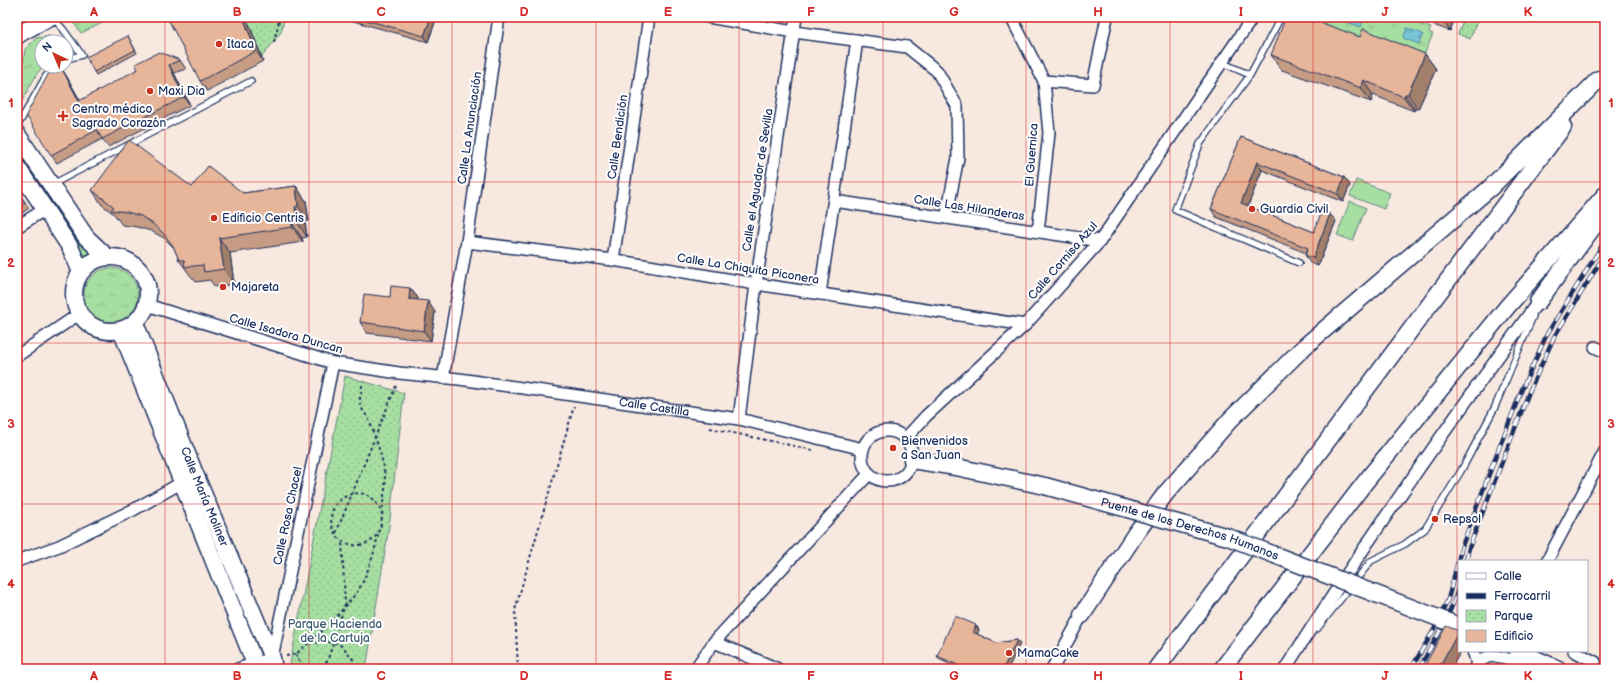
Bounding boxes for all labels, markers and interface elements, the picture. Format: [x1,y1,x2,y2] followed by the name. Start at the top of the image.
[89,4,98,20] text: A
[232,4,242,20] text: B
[376,4,386,20] text: C
[519,4,529,20] text: D
[664,4,673,20] text: E
[807,4,815,20] text: F
[949,4,959,20] text: G
[1093,4,1103,20] text: H
[1239,4,1243,20] text: I
[1381,4,1389,20] text: J
[1524,4,1533,20] text: K
[34,34,74,74] north arrow
[227,37,254,52] place label: Itaca
[214,39,224,49] marker: Itaca
[40,40,55,55] text: N
[455,70,485,185] street label: Calle La Anunciación
[158,84,205,99] place label: Maxi Dia
[145,86,155,96] marker: Maxi Dia
[605,93,631,180] street label: Calle Bendición
[8,95,14,111] text: 1
[1608,95,1614,111] text: 1
[72,102,166,131] place label: Centro médico Sagrado Corazón
[739,107,777,253] street label: Calle el Aguador de Sevilla
[57,110,69,122] marker: Centro médico Sagrado Corazón
[1022,122,1042,187] street label: El Guernica
[913,192,1026,224] street label: Calle Las Hilanderas
[1260,202,1328,217] place label: Guardia Civil
[1247,204,1257,214] marker: Guardia Civil
[222,211,304,226] place label: Edificio Centris
[209,213,219,223] marker: Edificio Centris
[1025,219,1101,303] street label: Calle Cornisa Azul
[676,250,820,288] street label: Calle La Chiquita Piconera
[7,255,15,271] text: 2
[1607,255,1615,271] text: 2
[231,280,279,295] place label: Majareta
[218,282,228,292] marker: Majareta
[228,311,345,357] street label: Calle Isadora Duncan
[618,394,690,419] street label: Calle Castilla
[7,416,15,432] text: 3
[1607,416,1615,432] text: 3
[901,434,968,463] place label: Bienvenidos a San Juan
[888,443,898,453] marker: Bienvenidos a San Juan
[177,445,232,549] street label: Calle María Moliner
[270,465,306,567] street label: Calle Rosa Chacel
[1099,494,1281,563] street label: Puente de los Derechos Humanos
[1443,512,1481,527] place label: Repsol
[1430,514,1440,524] marker: Repsol
[1458,560,1588,652] legend
[1494,569,1522,584] text: Calle
[7,576,15,592] text: 4
[1607,576,1615,592] text: 4
[1494,589,1550,604] text: Ferrocarril
[1494,609,1533,624] text: Parque
[288,617,382,646] park label: Parque Hacienda de la Cartuja
[1494,629,1534,644] text: Edificio
[1017,646,1079,661] place label: MamaCake
[1004,648,1014,658] marker: MamaCake
[89,668,98,684] text: A
[232,668,242,684] text: B
[376,668,386,684] text: C
[519,668,529,684] text: D
[664,668,673,684] text: E
[807,668,815,684] text: F
[949,668,959,684] text: G
[1093,668,1103,684] text: H
[1239,668,1243,684] text: I
[1381,668,1389,684] text: J
[1524,668,1533,684] text: K

